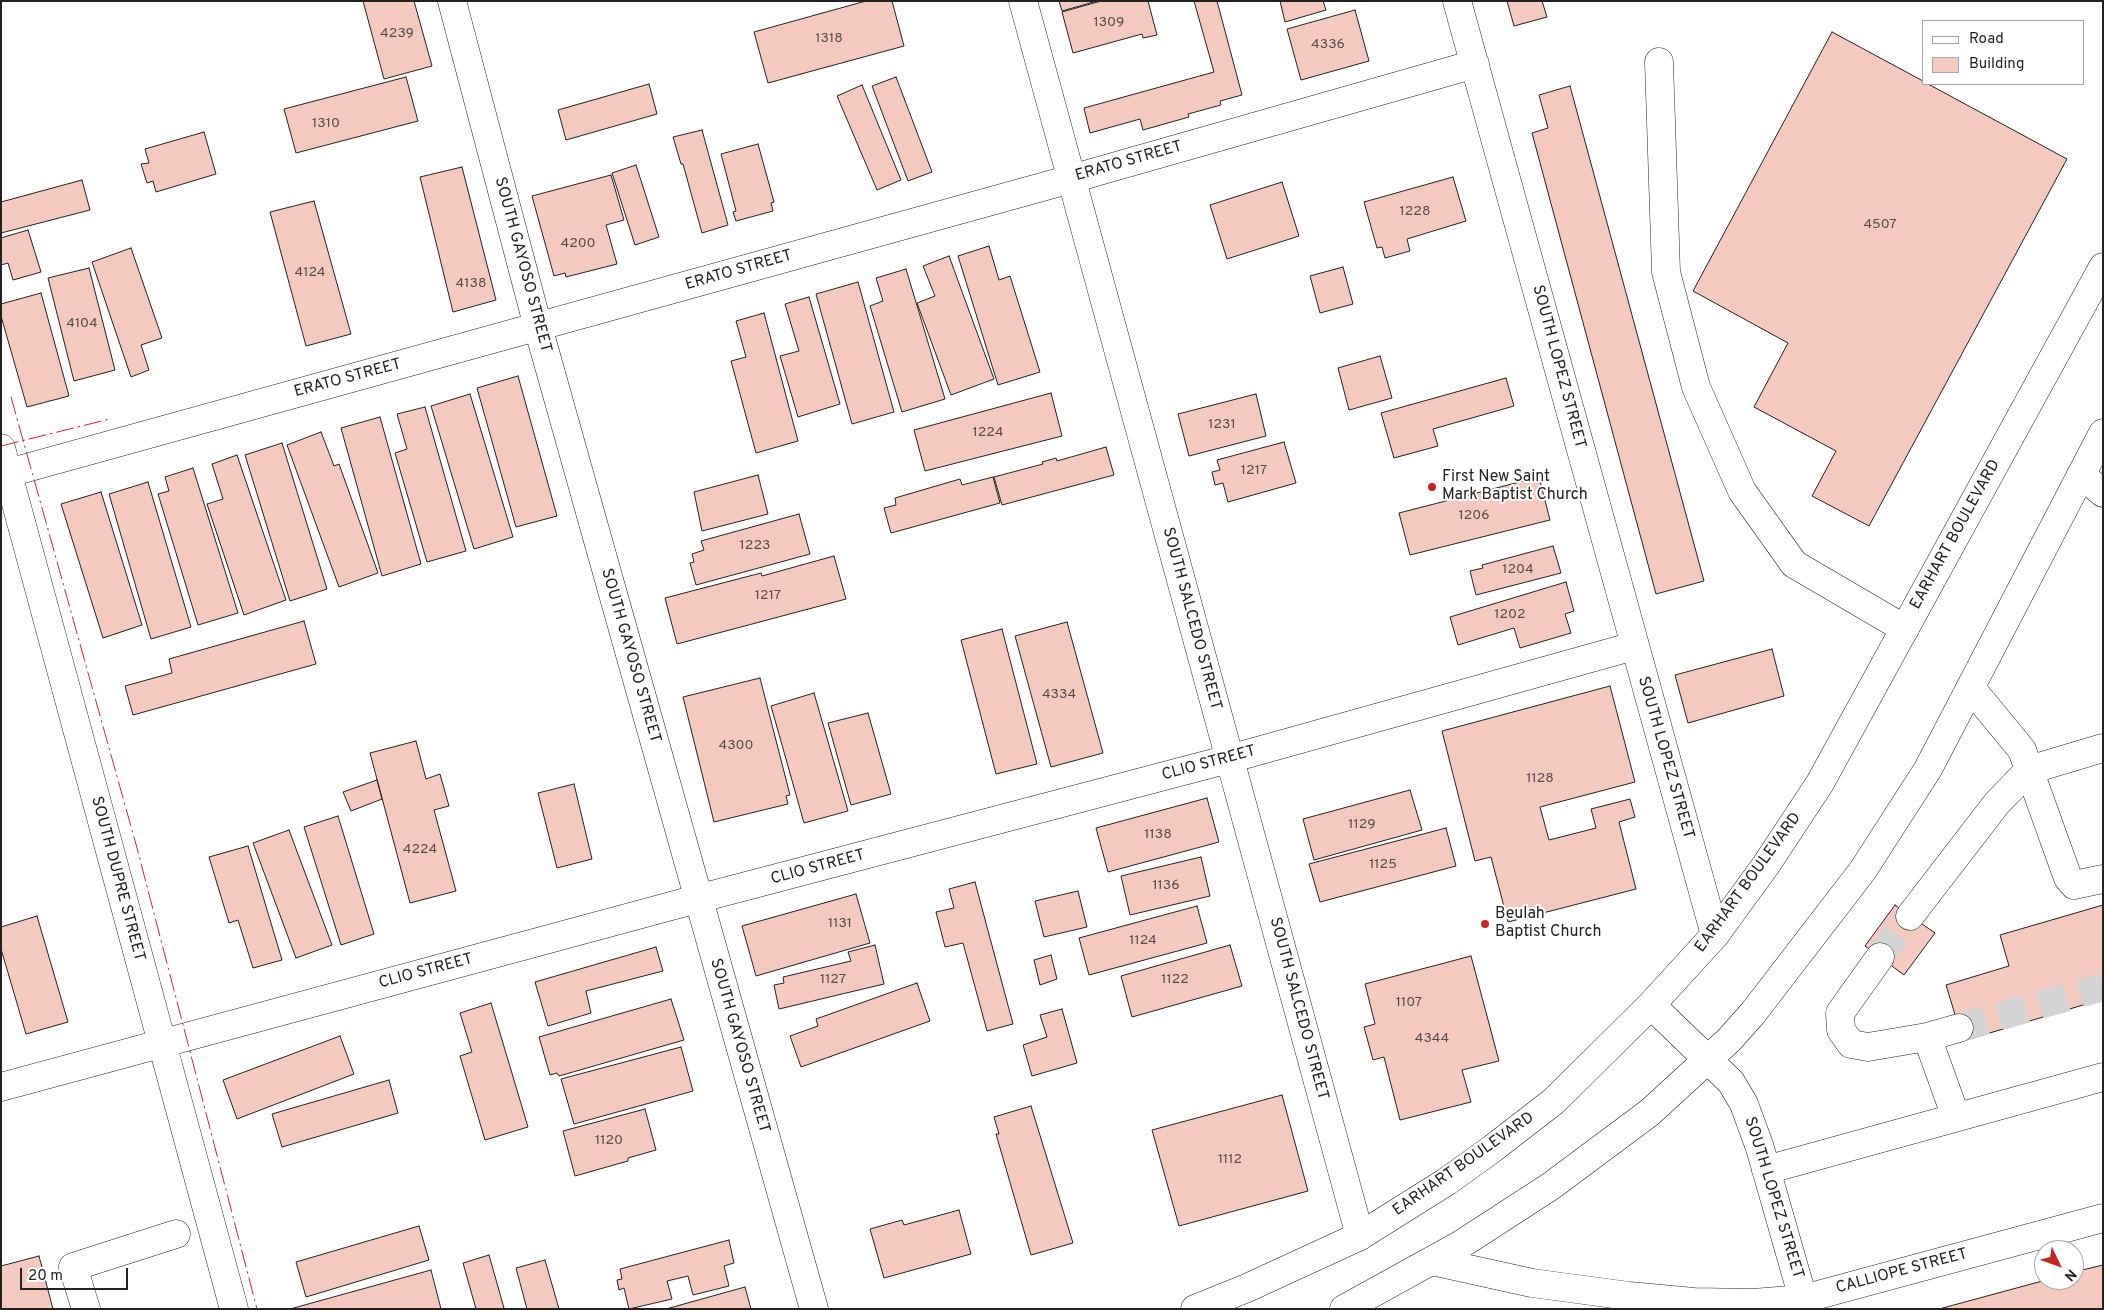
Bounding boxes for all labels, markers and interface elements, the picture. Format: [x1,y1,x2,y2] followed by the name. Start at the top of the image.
[1094,15,1124,31] house number: 1309
[1922,20,2084,85] legend
[380,26,414,42] house number: 4239
[1969,30,2004,49] text: Road
[815,31,843,47] house number: 1318
[1311,37,1345,53] house number: 4336
[1969,55,2024,74] text: Building
[312,116,340,132] house number: 1310
[1073,138,1185,186] street label: ERATO STREET
[489,175,555,355] street label: SOUTH GAYOSO STREET
[1400,204,1430,220] house number: 1228
[1863,217,1897,233] house number: 4507
[560,236,596,252] house number: 4200
[683,247,795,295] street label: ERATO STREET
[294,265,326,281] house number: 4124
[456,276,486,292] house number: 4138
[1527,283,1589,451] street label: SOUTH LOPEZ STREET
[66,316,98,332] house number: 4104
[292,355,404,403] street label: ERATO STREET
[1208,417,1236,433] house number: 1231
[973,425,1003,441] house number: 1224
[1907,457,2005,613] street label: EARHART BOULEVARD
[1241,463,1267,479] house number: 1217
[1442,468,1588,506] place label: First New Saint Mark Baptist Church
[1426,481,1438,493] marker: First New Saint Mark Baptist Church
[1458,508,1490,524] house number: 1206
[1157,525,1225,713] street label: SOUTH SALCEDO STREET
[740,538,770,554] house number: 1223
[1502,562,1534,578] house number: 1204
[596,566,664,746] street label: SOUTH GAYOSO STREET
[755,588,781,604] house number: 1217
[1494,607,1526,623] house number: 1202
[1633,674,1697,842] street label: SOUTH LOPEZ STREET
[1042,687,1076,703] house number: 4334
[719,738,753,754] house number: 4300
[1160,742,1258,786] street label: CLIO STREET
[1526,771,1554,787] house number: 1128
[86,794,148,964] street label: SOUTH DUPRE STREET
[1692,809,1806,957] street label: EARHART BOULEVARD
[1348,817,1376,833] house number: 1129
[1144,827,1172,843] house number: 1138
[403,842,437,858] house number: 4224
[769,846,867,890] street label: CLIO STREET
[1369,857,1397,873] house number: 1125
[1152,878,1180,894] house number: 1136
[1495,905,1601,943] place label: Beulah Baptist Church
[1264,915,1332,1103] street label: SOUTH SALCEDO STREET
[828,916,852,932] house number: 1131
[1479,918,1491,930] marker: Beulah Baptist Church
[1129,933,1157,949] house number: 1124
[377,950,475,994] street label: CLIO STREET
[705,956,773,1136] street label: SOUTH GAYOSO STREET
[820,972,846,988] house number: 1127
[1161,972,1189,988] house number: 1122
[1396,995,1422,1011] house number: 1107
[1415,1031,1449,1047] house number: 4344
[1390,1109,1538,1221] street label: EARHART BOULEVARD
[1739,1115,1807,1281] street label: SOUTH LOPEZ STREET
[595,1133,623,1149] house number: 1120
[1218,1152,1242,1168] house number: 1112
[2034,1240,2084,1290] north arrow
[1834,1245,1970,1299] street label: CALLIOPE STREET
[22,1258,130,1290] scale bar
[2060,1265,2079,1284] text: N
[28,1267,63,1286] text: 20 m

